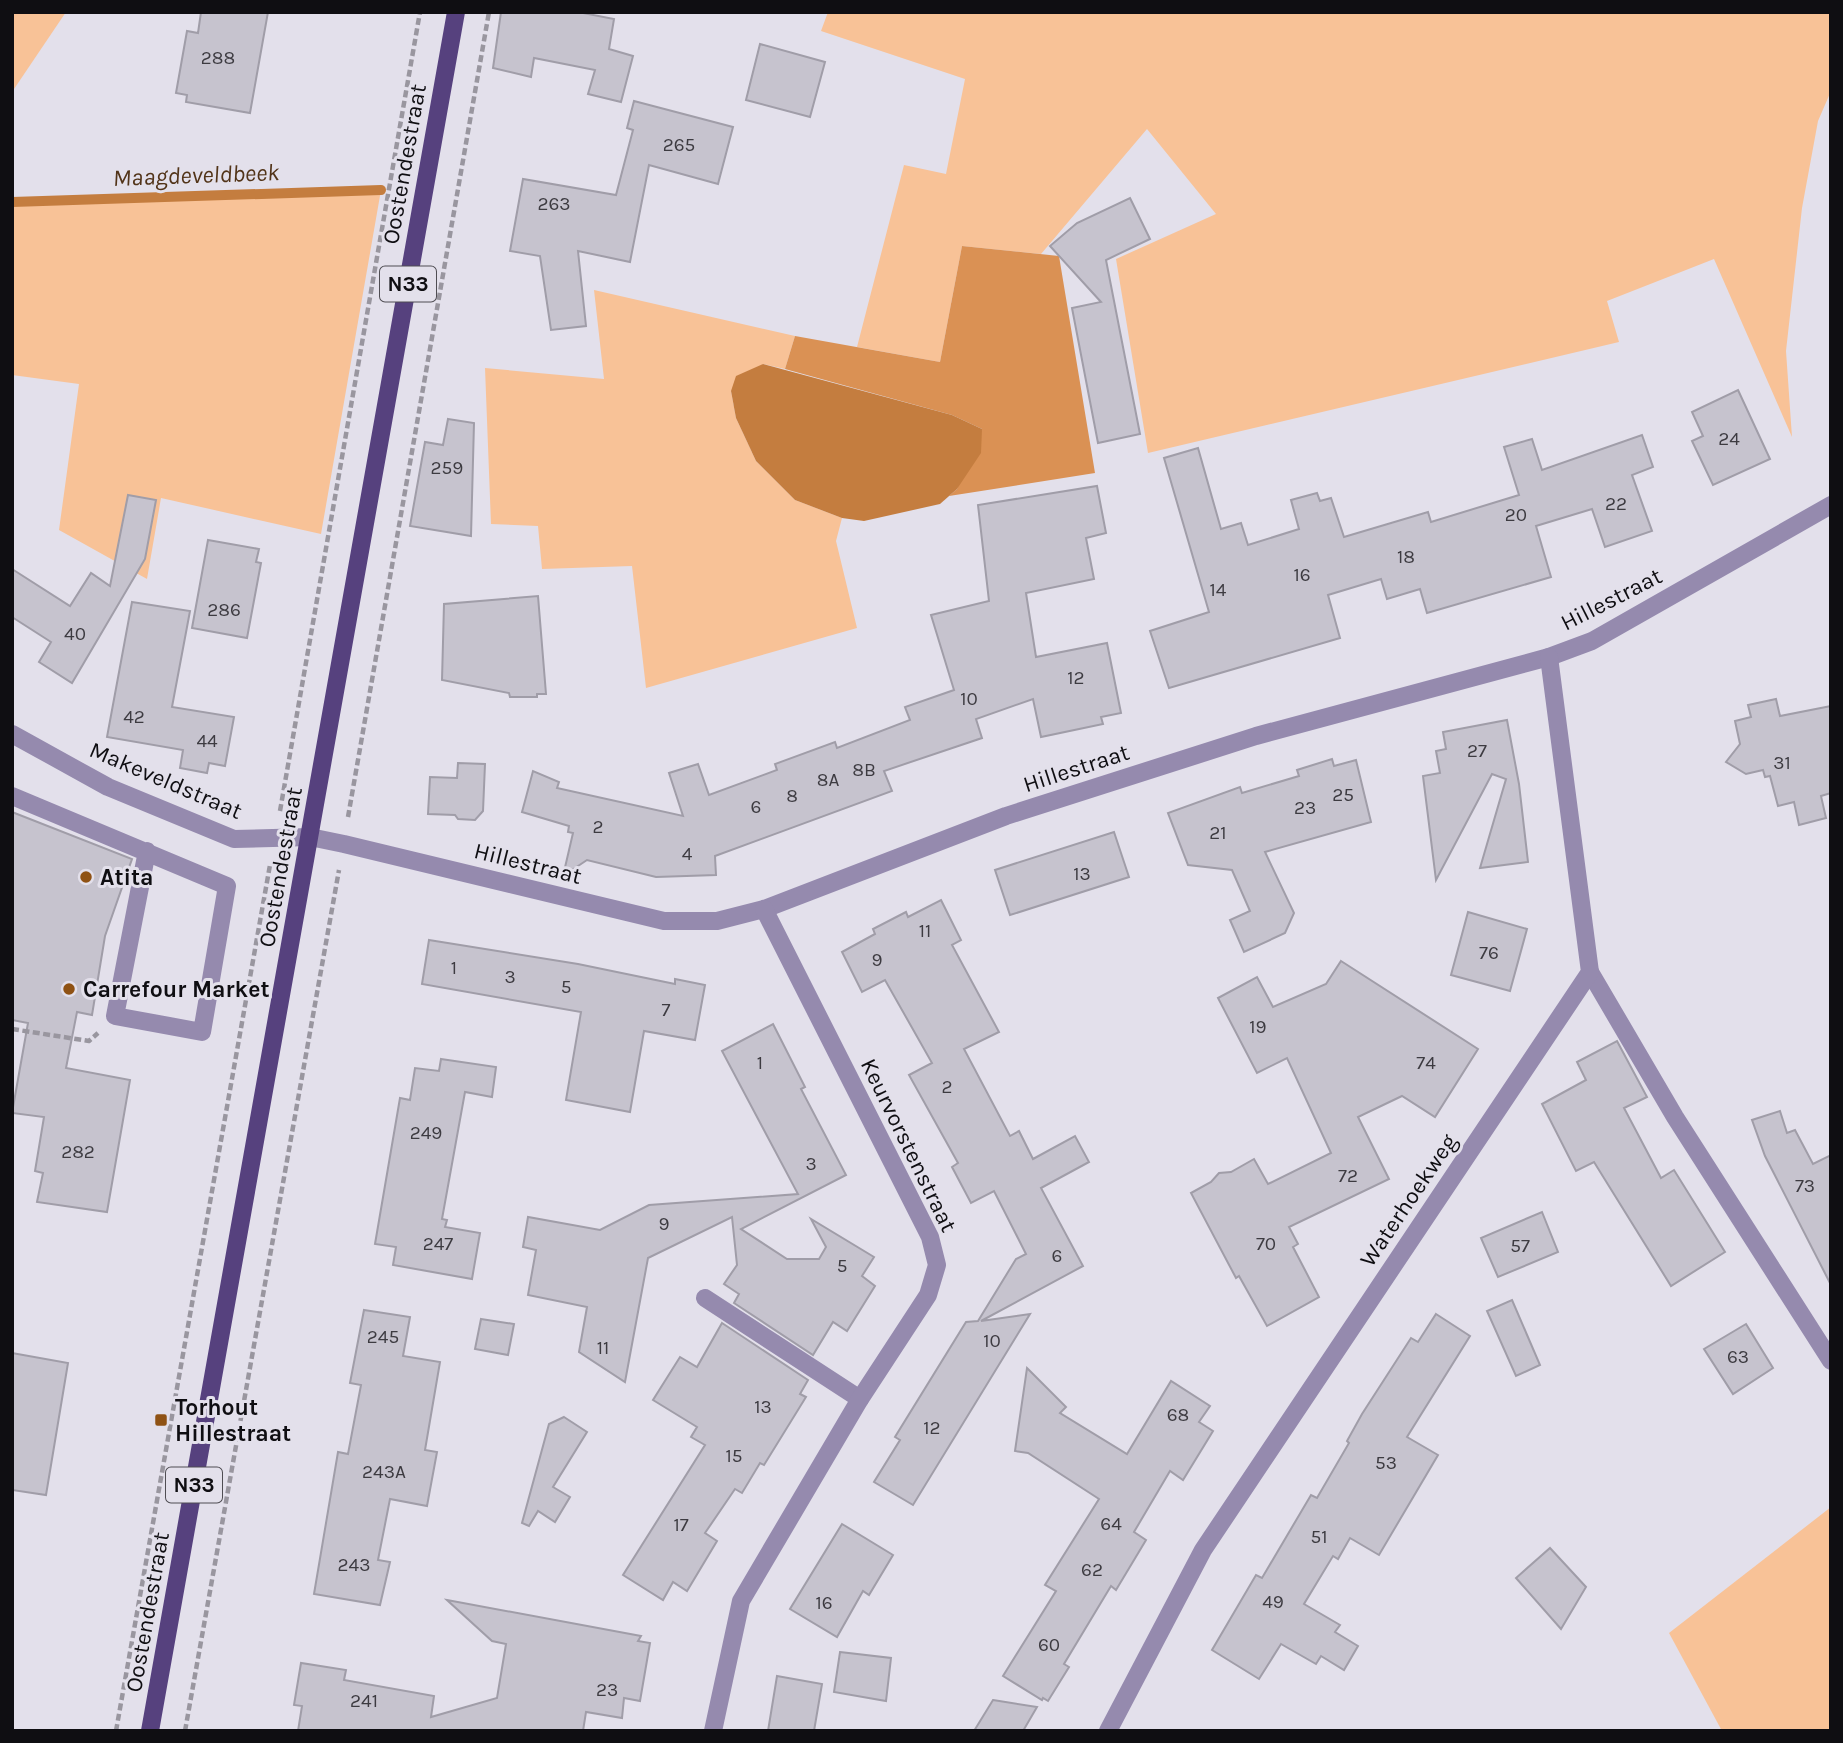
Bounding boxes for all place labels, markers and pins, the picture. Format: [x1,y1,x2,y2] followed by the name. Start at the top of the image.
[100,864,154,891] place label: Atita
[78,869,94,885] marker: Atita
[83,976,269,1003] place label: Carrefour Market
[61,981,77,997] marker: Carrefour Market
[175,1394,291,1447] place label: Torhout Hillestraat
[153,1412,169,1428] marker: Torhout Hillestraat

